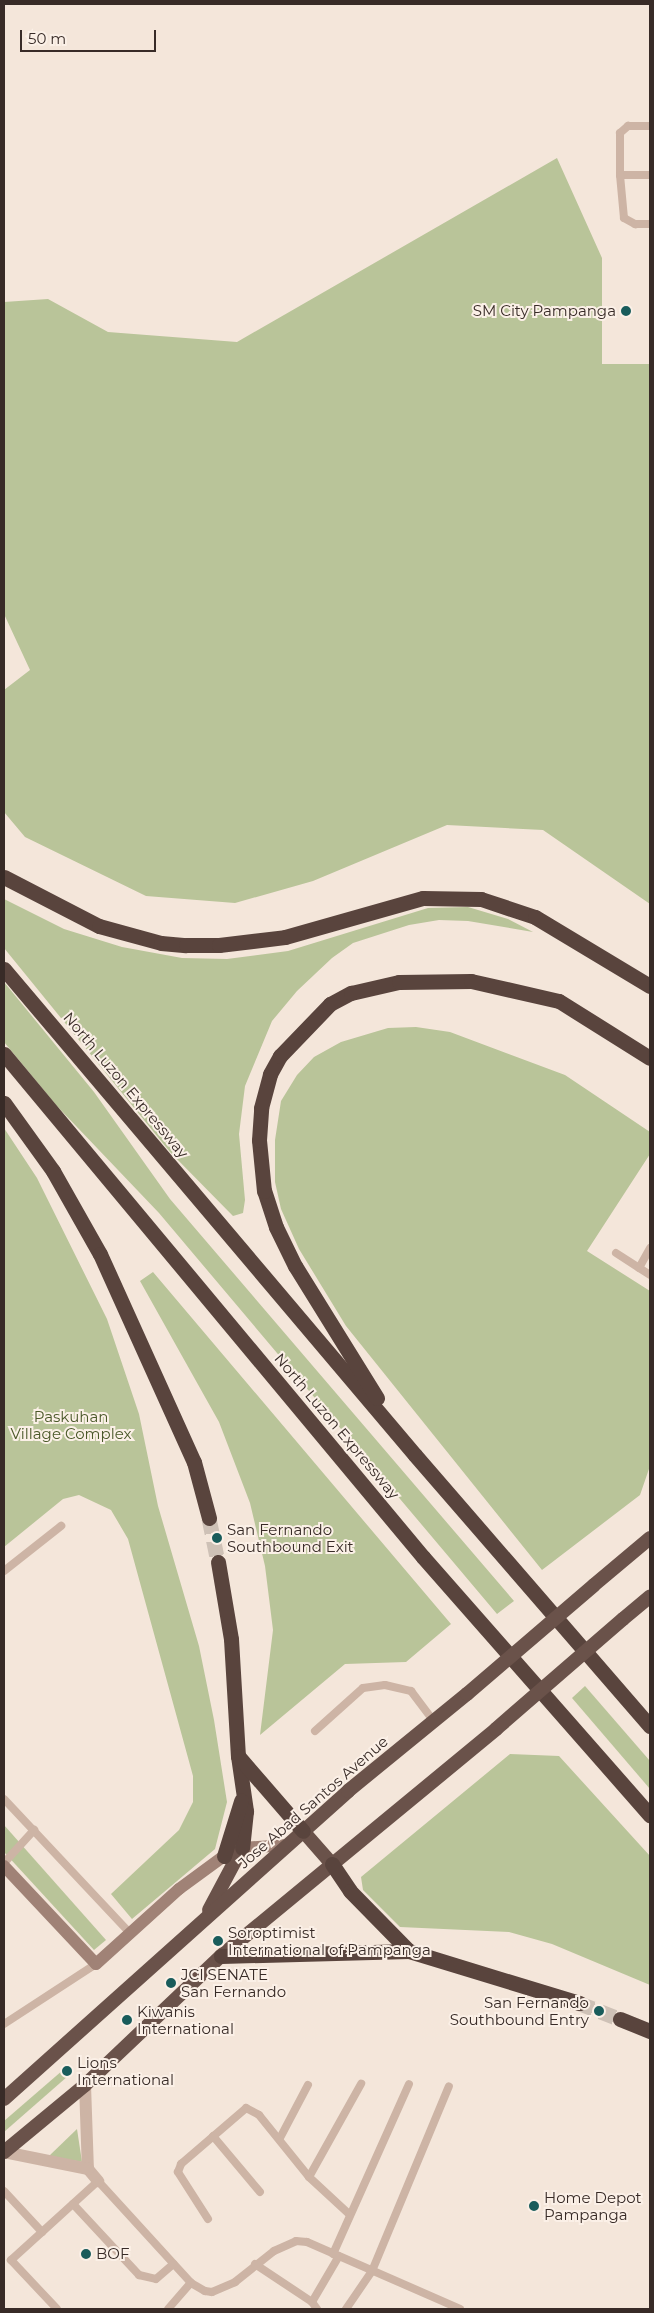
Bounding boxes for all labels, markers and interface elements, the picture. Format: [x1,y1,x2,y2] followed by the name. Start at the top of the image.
[22,20,159,52] scale bar
[28,29,66,48] text: 50 m
[473,302,616,320] place label: SM City Pampanga
[620,305,632,317] marker: SM City Pampanga
[60,1008,192,1162] street label: North Luzon Expressway
[271,1349,403,1503] street label: North Luzon Expressway
[10,1407,132,1442] park label: Paskuhan Village Complex
[227,1520,354,1555] place label: San Fernando Southbound Exit
[211,1532,223,1544] marker: San Fernando Southbound Exit
[235,1732,391,1872] street label: Jose Abad Santos Avenue
[228,1923,431,1958] place label: Soroptimist International of Pampanga
[212,1935,224,1947] marker: Soroptimist International of Pampanga
[181,1965,286,2000] place label: JCI SENATE San Fernando
[165,1977,177,1989] marker: JCI SENATE San Fernando
[450,1993,589,2028] place label: San Fernando Southbound Entry
[137,2002,234,2037] place label: Kiwanis International
[593,2005,605,2017] marker: San Fernando Southbound Entry
[121,2014,133,2026] marker: Kiwanis International
[77,2053,174,2088] place label: Lions International
[61,2065,73,2077] marker: Lions International
[544,2188,642,2223] place label: Home Depot Pampanga
[528,2200,540,2212] marker: Home Depot Pampanga
[96,2245,129,2263] place label: BOF
[80,2248,92,2260] marker: BOF

